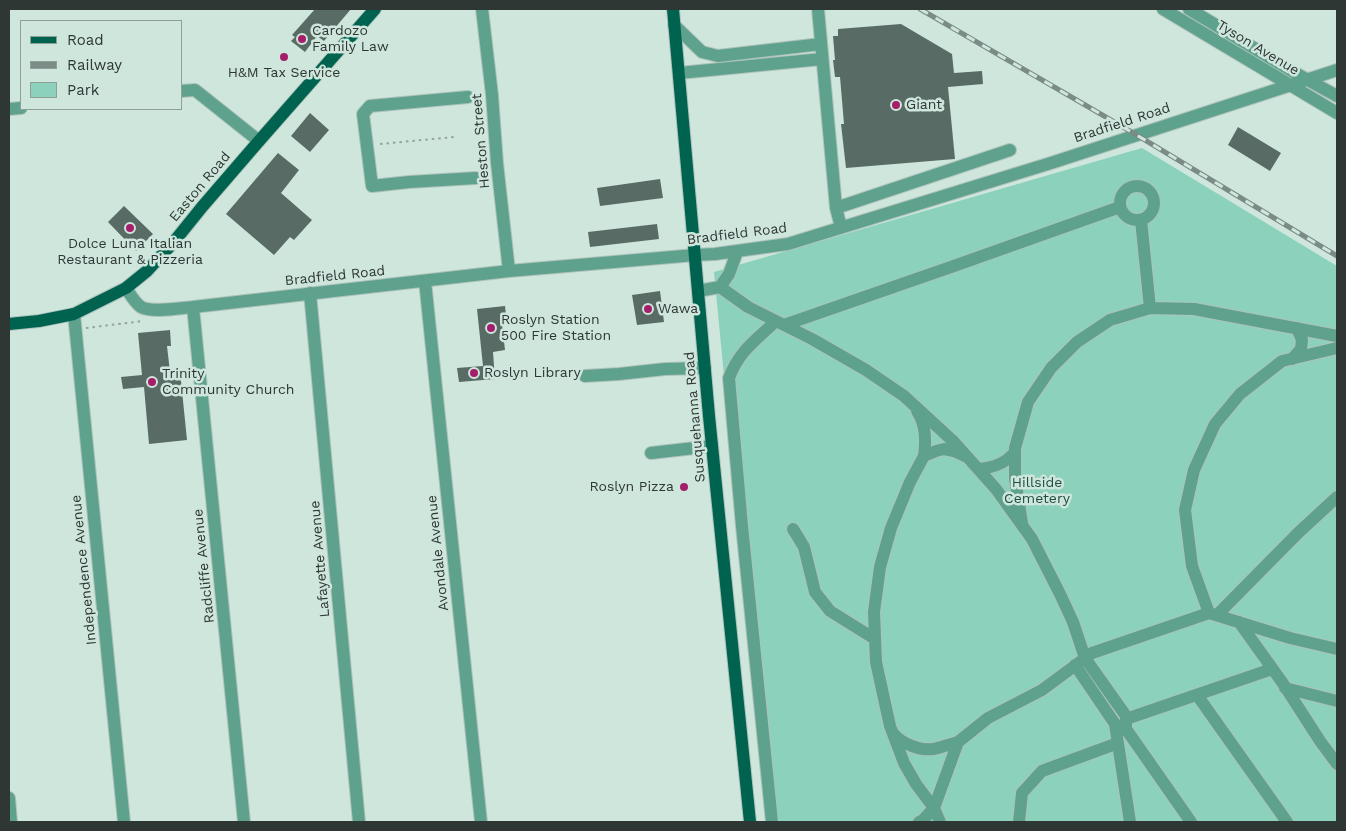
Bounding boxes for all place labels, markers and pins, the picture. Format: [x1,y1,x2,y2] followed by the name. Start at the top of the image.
[312,23,389,56] place label: Cardozo Family Law
[296,33,308,45] marker: Cardozo Family Law
[278,51,290,63] marker: H&M Tax Service
[228,65,340,81] place label: H&M Tax Service
[906,97,942,113] place label: Giant
[890,99,902,111] marker: Giant
[124,222,136,234] marker: Dolce Luna Italian Restaurant & Pizzeria
[57,236,203,268] place label: Dolce Luna Italian Restaurant & Pizzeria
[658,301,698,317] place label: Wawa
[642,303,654,315] marker: Wawa
[501,312,611,344] place label: Roslyn Station 500 Fire Station
[485,322,497,334] marker: Roslyn Station 500 Fire Station
[484,365,581,381] place label: Roslyn Library
[162,366,294,398] place label: Trinity Community Church
[468,367,480,379] marker: Roslyn Library
[146,376,158,388] marker: Trinity Community Church
[589,479,674,495] place label: Roslyn Pizza
[678,481,690,493] marker: Roslyn Pizza

